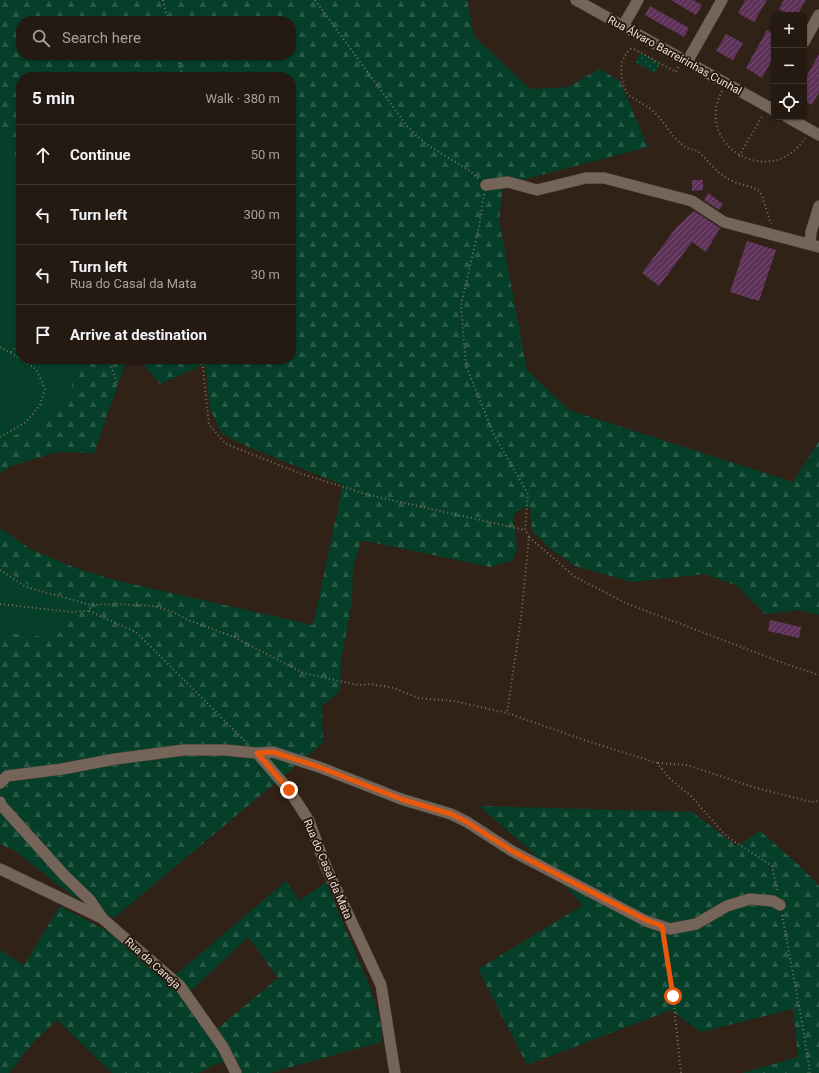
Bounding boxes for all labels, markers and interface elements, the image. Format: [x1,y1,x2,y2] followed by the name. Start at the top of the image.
[771,12,807,120] map controls
[771,12,807,48] button: +
[606,13,744,98] street label: Rua Álvaro Barreirinhas Cunhal
[16,16,296,60] search box
[30,27,52,49] icon: search
[62,29,141,47] text: Search here
[771,48,807,84] button: −
[771,84,807,120] button: locate
[32,88,75,108] text: 5 min
[205,91,280,106] text: Walk · 380 m
[32,144,54,166] icon: ahead
[70,146,131,164] text: Continue
[251,147,280,162] text: 50 m
[32,204,54,226] icon: left
[70,206,127,224] text: Turn left
[243,207,280,222] text: 300 m
[70,258,127,276] text: Turn left
[32,264,54,286] icon: left
[251,267,280,282] text: 30 m
[70,276,197,291] text: Rua do Casal da Mata
[32,324,54,346] icon: arrive
[70,326,207,344] text: Arrive at destination
[280,781,298,799] route end
[301,817,354,921] street label: Rua do Casal da Mata
[122,935,183,992] street label: Rua da Caneja
[664,987,682,1005] route start

